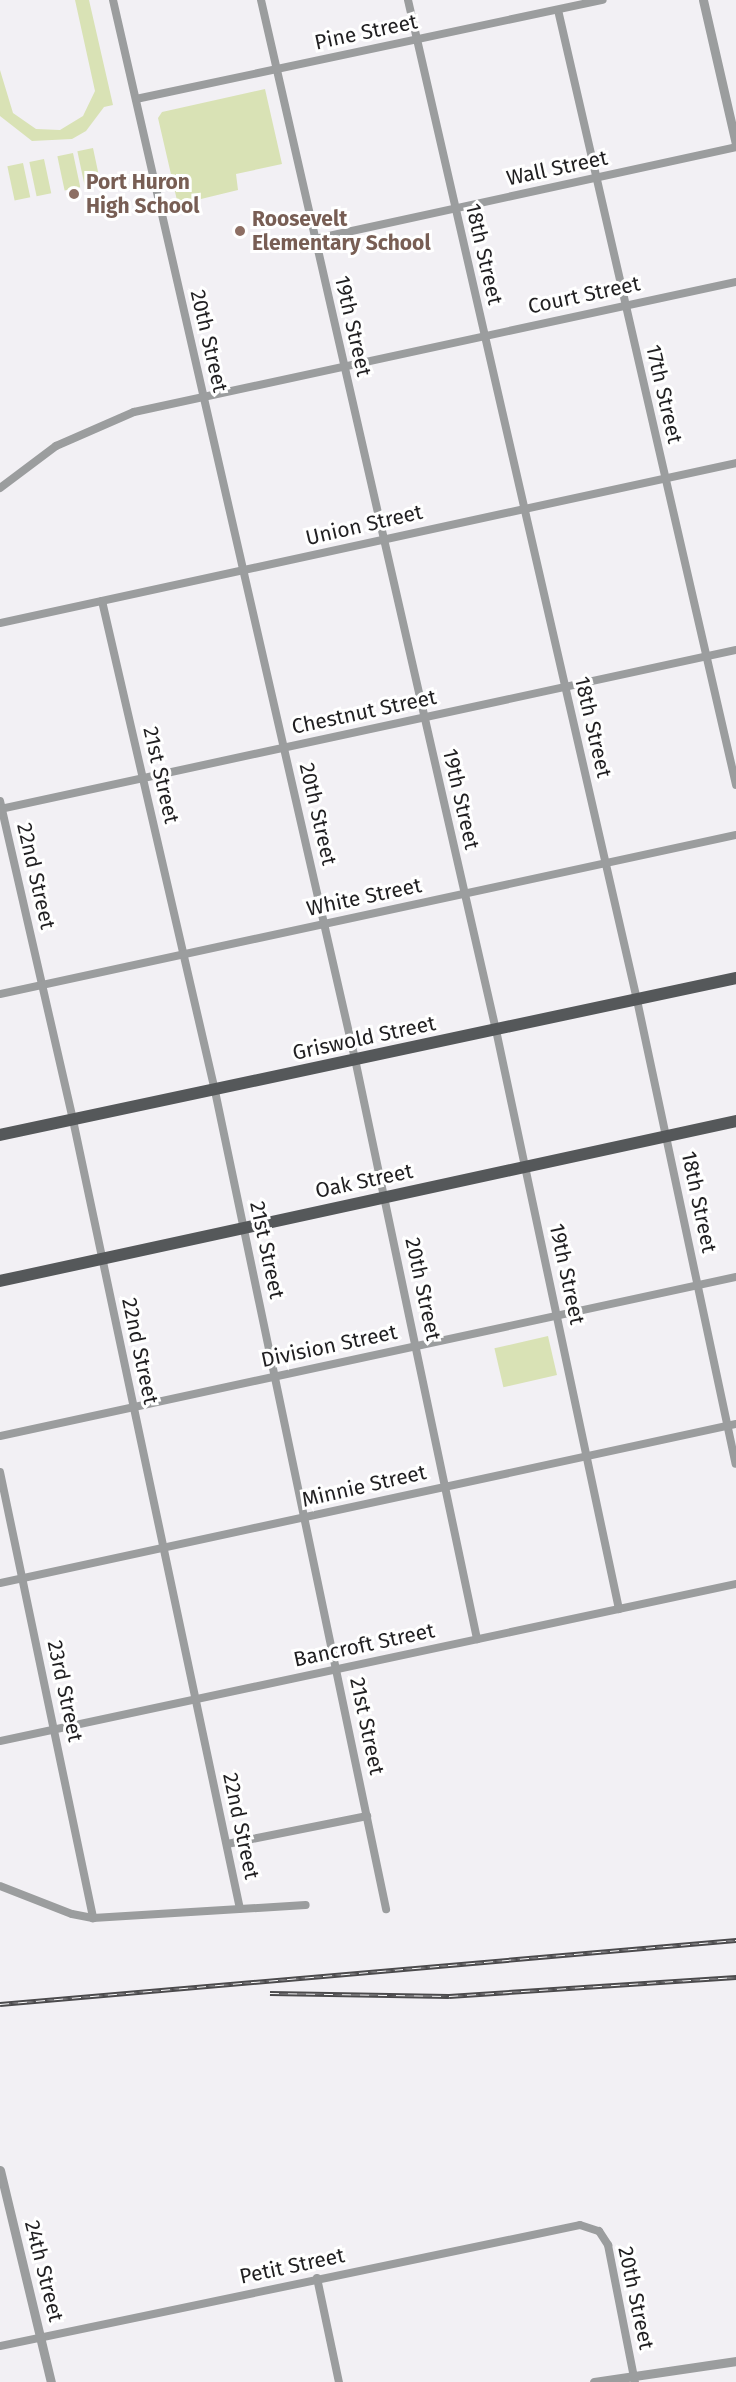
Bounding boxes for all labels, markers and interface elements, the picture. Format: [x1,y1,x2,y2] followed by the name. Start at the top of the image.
[312,9,420,55] street label: Pine Street
[504,145,610,191] street label: Wall Street
[86,169,200,219] place label: Port Huron High School
[67,187,81,201] marker: Port Huron High School
[460,201,508,307] street label: 18th Street
[252,206,431,256] place label: Roosevelt Elementary School
[233,224,247,238] marker: Roosevelt Elementary School
[526,271,642,319] street label: Court Street
[329,273,377,379] street label: 19th Street
[185,287,233,395] street label: 20th Street
[640,342,688,446] street label: 17th Street
[303,499,425,551] street label: Union Street
[569,674,617,780] street label: 18th Street
[289,684,439,740] street label: Chestnut Street
[138,724,184,826] street label: 21st Street
[437,746,485,852] street label: 19th Street
[294,760,342,868] street label: 20th Street
[12,820,60,932] street label: 22nd Street
[304,873,424,921] street label: White Street
[290,1011,438,1065] street label: Griswold Street
[676,1149,722,1255] street label: 18th Street
[313,1158,415,1204] street label: Oak Street
[244,1199,290,1301] street label: 21st Street
[544,1221,590,1327] street label: 19th Street
[400,1235,446,1343] street label: 20th Street
[116,1295,164,1407] street label: 22nd Street
[259,1319,399,1373] street label: Division Street
[299,1459,429,1513] street label: Minnie Street
[291,1618,437,1672] street label: Bancroft Street
[42,1638,88,1744] street label: 23rd Street
[344,1675,390,1777] street label: 21st Street
[217,1770,265,1882] street label: 22nd Street
[19,2218,69,2324] street label: 24th Street
[237,2243,347,2289] street label: Petit Street
[613,2244,659,2352] street label: 20th Street

